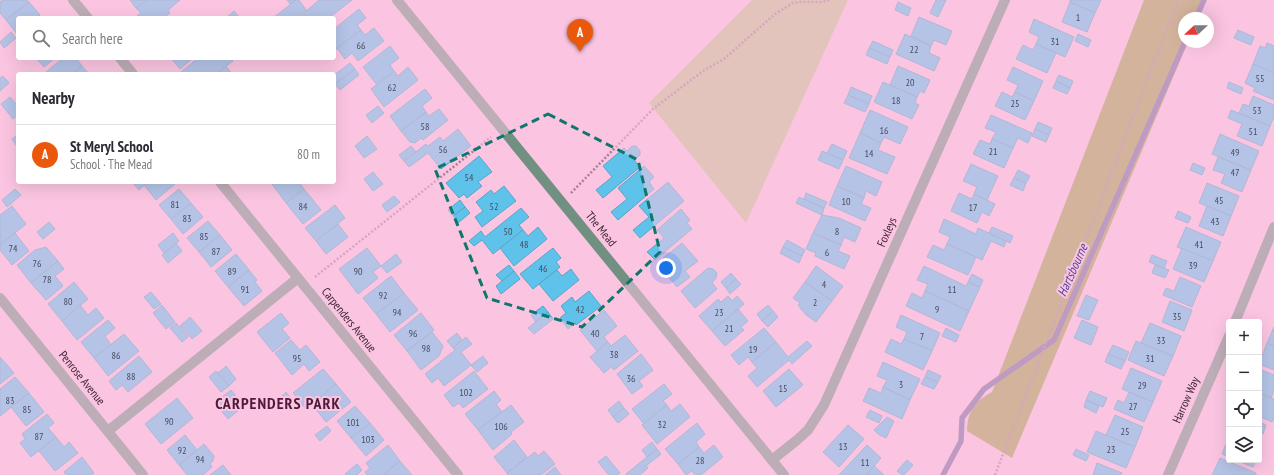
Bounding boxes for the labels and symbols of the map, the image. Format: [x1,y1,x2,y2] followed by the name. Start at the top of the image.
[1076,11,1080,24] house number: 1
[1178,12,1214,48] north arrow
[567,19,593,52] pin: A
[1051,35,1060,48] house number: 31
[357,39,366,52] house number: 66
[910,43,919,56] house number: 22
[1256,72,1265,85] house number: 55
[906,76,915,89] house number: 20
[388,81,397,94] house number: 62
[892,94,901,107] house number: 18
[1011,97,1020,110] house number: 25
[1253,104,1262,117] house number: 53
[421,120,430,133] house number: 58
[880,124,889,137] house number: 16
[1249,125,1258,138] house number: 51
[439,143,448,156] house number: 56
[989,145,998,158] house number: 21
[1231,146,1240,159] house number: 49
[865,147,874,160] house number: 14
[1231,166,1240,179] house number: 47
[465,171,474,184] house number: 54
[1215,194,1224,207] house number: 45
[842,195,851,208] house number: 10
[171,198,180,211] house number: 81
[299,200,308,213] house number: 84
[490,200,499,213] house number: 52
[969,201,978,214] house number: 17
[583,208,620,249] street label: The Mead
[183,212,192,225] house number: 83
[873,215,900,249] street label: Foxleys
[1211,215,1220,228] house number: 43
[504,225,513,238] house number: 50
[835,225,839,238] house number: 8
[200,230,209,243] house number: 85
[520,238,529,251] house number: 48
[1195,238,1204,251] house number: 41
[1053,240,1092,299] water label: Hartsbourne
[9,242,18,255] house number: 74
[212,245,221,258] house number: 87
[825,246,830,259] house number: 6
[33,257,42,270] house number: 76
[656,258,676,278] your location
[1189,259,1198,272] house number: 39
[539,262,548,275] house number: 46
[228,265,237,278] house number: 89
[354,265,363,278] house number: 90
[43,273,52,286] house number: 78
[822,278,827,291] house number: 4
[241,283,250,296] house number: 91
[948,283,957,296] house number: 11
[319,284,380,355] street label: Carpenders Avenue
[379,289,388,302] house number: 92
[64,295,73,308] house number: 80
[813,296,817,309] house number: 2
[576,303,585,316] house number: 42
[935,303,939,316] house number: 9
[393,306,402,319] house number: 94
[715,306,724,319] house number: 23
[1173,310,1182,323] house number: 35
[725,322,734,335] house number: 21
[409,327,418,340] house number: 96
[591,327,600,340] house number: 40
[920,330,924,343] house number: 7
[1157,334,1166,347] house number: 33
[422,342,431,355] house number: 98
[749,343,758,356] house number: 19
[56,348,109,408] street label: Penrose Avenue
[610,348,619,361] house number: 38
[112,349,121,362] house number: 86
[293,352,302,365] house number: 95
[1146,352,1155,365] house number: 31
[127,370,136,383] house number: 88
[627,372,636,385] house number: 36
[1169,374,1203,425] street label: Harrow Way
[899,378,903,391] house number: 3
[1138,379,1147,392] house number: 29
[779,382,788,395] house number: 15
[459,386,473,399] house number: 102
[215,393,341,413] district label: CARPENDERS PARK
[6,394,15,407] house number: 83
[1129,400,1138,413] house number: 27
[23,403,32,416] house number: 85
[165,415,174,428] house number: 90
[346,416,360,429] house number: 101
[658,418,667,431] house number: 32
[494,420,508,433] house number: 106
[1121,425,1130,438] house number: 25
[35,430,44,443] house number: 87
[361,433,375,446] house number: 103
[839,440,848,453] house number: 13
[1107,443,1116,456] house number: 23
[178,444,187,457] house number: 92
[196,453,205,466] house number: 94
[696,454,705,467] house number: 28
[861,456,870,469] house number: 11

